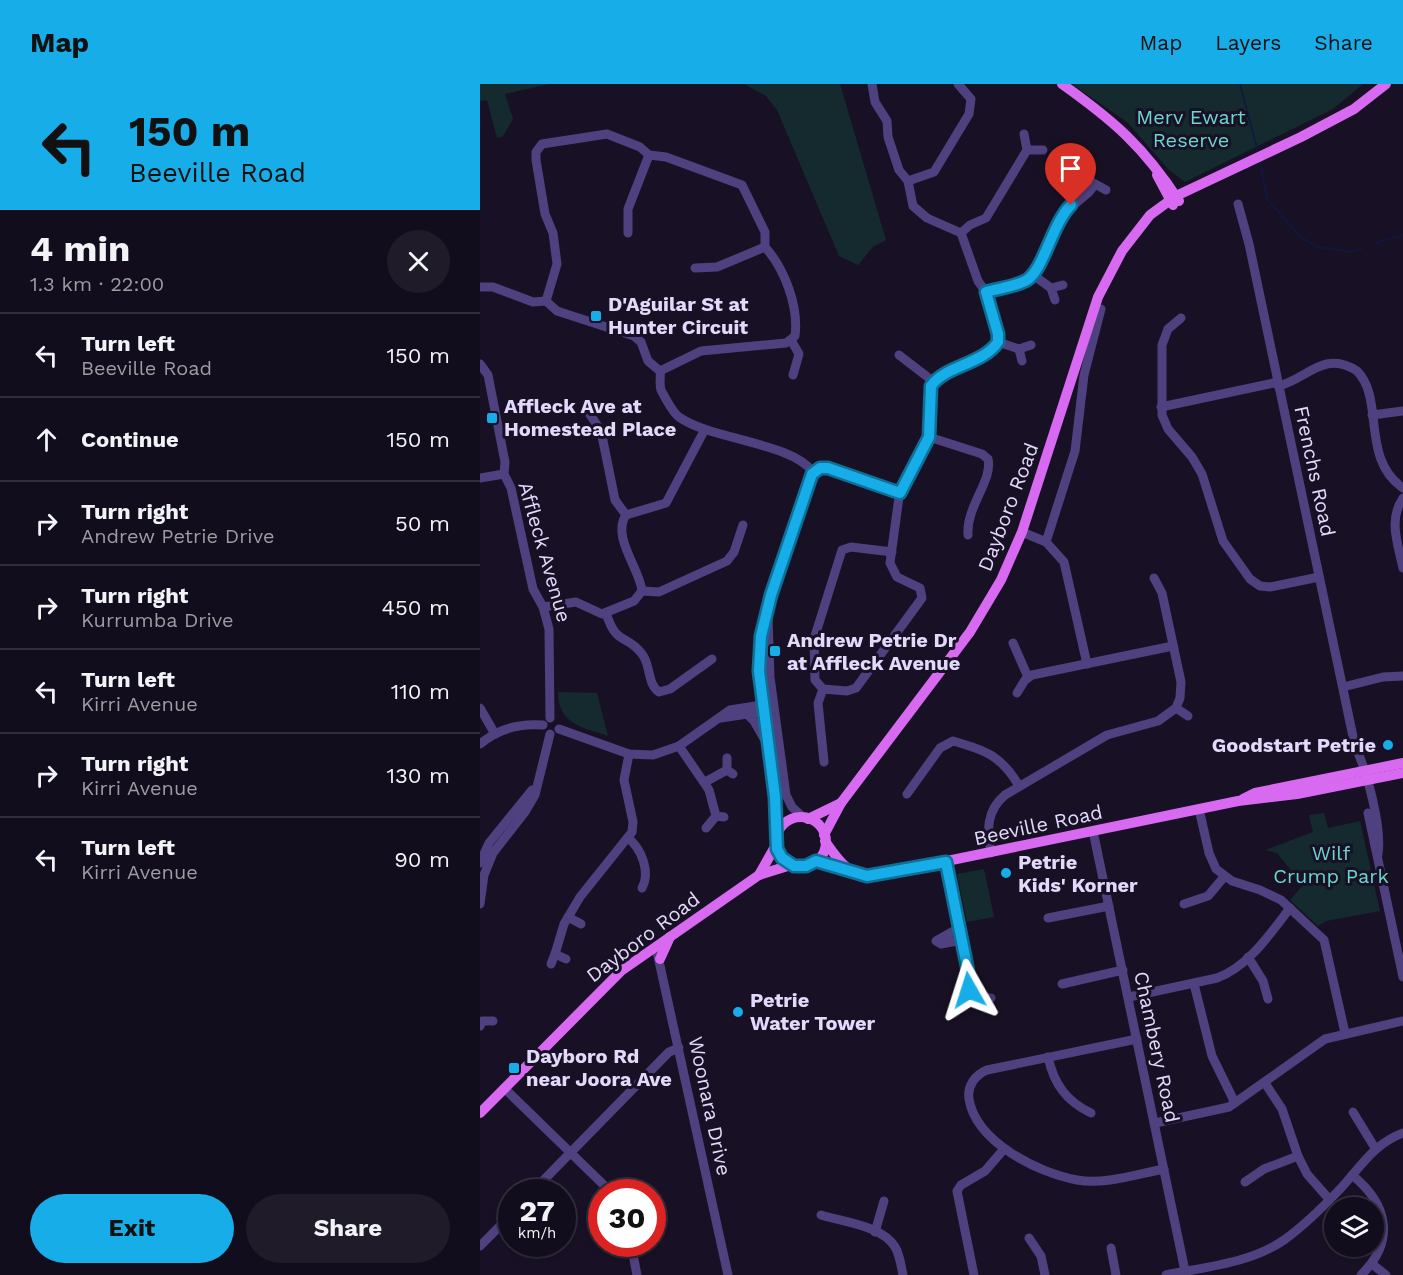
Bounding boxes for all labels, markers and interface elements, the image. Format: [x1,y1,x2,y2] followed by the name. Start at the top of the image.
[30,26,89,59] text: Map
[1139,30,1182,55] text: Map
[1215,30,1281,55] text: Layers
[1314,30,1373,55] text: Share
[1136,105,1246,152] park label: Merv Ewart Reserve
[129,107,250,156] text: 150 m
[30,108,108,186] icon: left
[1045,143,1096,205] pin
[1054,152,1087,185] icon: arrive
[129,157,306,189] text: Beeville Road
[30,228,130,270] text: 4 min
[387,230,450,293] button: close
[30,272,164,296] text: 1.3 km · 22:00
[608,292,749,339] place label: D'Aguilar St at Hunter Circuit
[589,309,603,323] marker: D'Aguilar St at Hunter Circuit
[81,331,175,356] text: Turn left
[30,339,63,372] icon: left
[386,343,450,368] text: 150 m
[81,356,212,380] text: Beeville Road
[504,394,676,441] place label: Affleck Ave at Homestead Place
[1289,404,1341,538] street label: Frenchs Road
[485,411,499,425] marker: Affleck Ave at Homestead Place
[30,423,63,456] icon: ahead
[81,427,179,452] text: Continue
[386,427,450,452] text: 150 m
[973,439,1043,575] street label: Dayboro Road
[513,479,577,625] street label: Affleck Avenue
[81,499,188,524] text: Turn right
[30,507,63,540] icon: right
[395,511,450,536] text: 50 m
[81,524,275,548] text: Andrew Petrie Drive
[81,583,188,608] text: Turn right
[30,591,63,624] icon: right
[382,595,450,620] text: 450 m
[81,608,234,632] text: Kurrumba Drive
[787,628,960,675] place label: Andrew Petrie Dr at Affleck Avenue
[768,644,782,658] marker: Andrew Petrie Dr at Affleck Avenue
[81,667,175,692] text: Turn left
[30,675,63,708] icon: left
[391,679,450,704] text: 110 m
[81,692,198,716] text: Kirri Avenue
[1212,733,1376,757] place label: Goodstart Petrie
[1381,738,1395,752] marker: Goodstart Petrie
[81,751,188,776] text: Turn right
[30,759,63,792] icon: right
[386,763,450,788] text: 130 m
[81,776,198,800] text: Kirri Avenue
[971,800,1105,850] street label: Beeville Road
[81,835,175,860] text: Turn left
[1273,841,1389,888] park label: Wilf Crump Park
[30,843,63,876] icon: left
[394,847,450,872] text: 90 m
[1018,850,1138,897] place label: Petrie Kids' Korner
[81,860,198,884] text: Kirri Avenue
[999,866,1013,880] marker: Petrie Kids' Korner
[582,887,704,987] street label: Dayboro Road
[937,958,1001,1022] position arrow
[1129,969,1185,1125] street label: Chambery Road
[750,988,876,1035] place label: Petrie Water Tower
[731,1005,745,1019] marker: Petrie Water Tower
[684,1034,736,1178] street label: Woonara Drive
[526,1044,672,1091] place label: Dayboro Rd near Joora Ave
[507,1061,521,1075] marker: Dayboro Rd near Joora Ave
[588,1179,666,1257] speed limit sign: 30
[519,1193,555,1228] text: 27
[30,1194,234,1263] button: Exit
[246,1194,450,1263] button: Share
[1324,1197,1384,1257] map controls
[1324,1197,1384,1257] button: layers
[518,1224,556,1242] text: km/h

